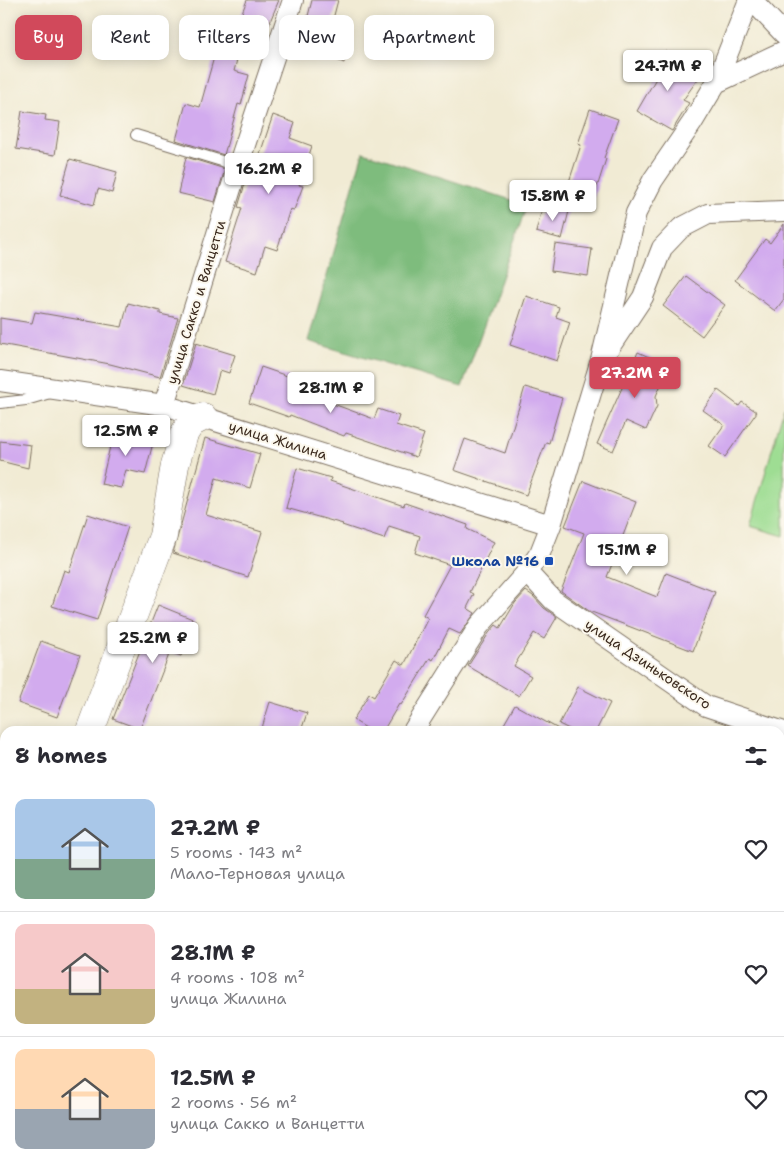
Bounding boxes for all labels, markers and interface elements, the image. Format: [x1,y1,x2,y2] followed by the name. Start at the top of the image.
[15,15,82,60] chip: Buy
[92,15,169,60] chip: Rent
[179,15,269,60] chip: Filters
[279,15,354,60] chip: New
[364,15,494,60] chip: Apartment
[622,49,714,92] pin: 24.7M ₽
[634,55,702,76] text: 24.7M ₽
[223,152,315,195] pin: 16.2M ₽
[236,158,302,179] text: 16.2M ₽
[507,180,599,222] pin: 15.8M ₽
[520,185,586,206] text: 15.8M ₽
[162,218,230,386] street label: улица Сакко и Ванцетти
[589,356,681,399] pin: 27.2M ₽
[601,362,669,383] text: 27.2M ₽
[285,372,377,414] pin: 28.1M ₽
[298,377,364,398] text: 28.1M ₽
[80,414,172,457] pin: 12.5M ₽
[227,416,330,464] street label: улица Жилина
[93,420,159,441] text: 12.5M ₽
[581,534,673,576] pin: 15.1M ₽
[597,539,657,560] text: 15.1M ₽
[451,552,539,570] place label: Школа №16
[543,555,555,567] marker: Школа №16
[581,615,715,713] street label: улица Дзиньковского
[107,622,199,664] pin: 25.2M ₽
[118,627,188,648] text: 25.2M ₽
[15,742,107,770] text: 8 homes
[742,742,770,770] icon: filters
[170,814,261,842] text: 27.2M ₽
[55,819,115,879] icon: home
[742,835,770,863] icon: heart
[170,842,302,863] text: 5 rooms · 143 m²
[170,863,345,884] text: Мало-Терновая улица
[170,939,256,967] text: 28.1M ₽
[55,944,115,1004] icon: home
[742,960,770,988] icon: heart
[170,967,305,988] text: 4 rooms · 108 m²
[170,988,287,1009] text: улица Жилина
[170,1064,256,1092] text: 12.5M ₽
[55,1069,115,1129] icon: home
[742,1085,770,1113] icon: heart
[170,1092,297,1113] text: 2 rooms · 56 m²
[170,1113,365,1134] text: улица Сакко и Ванцетти

